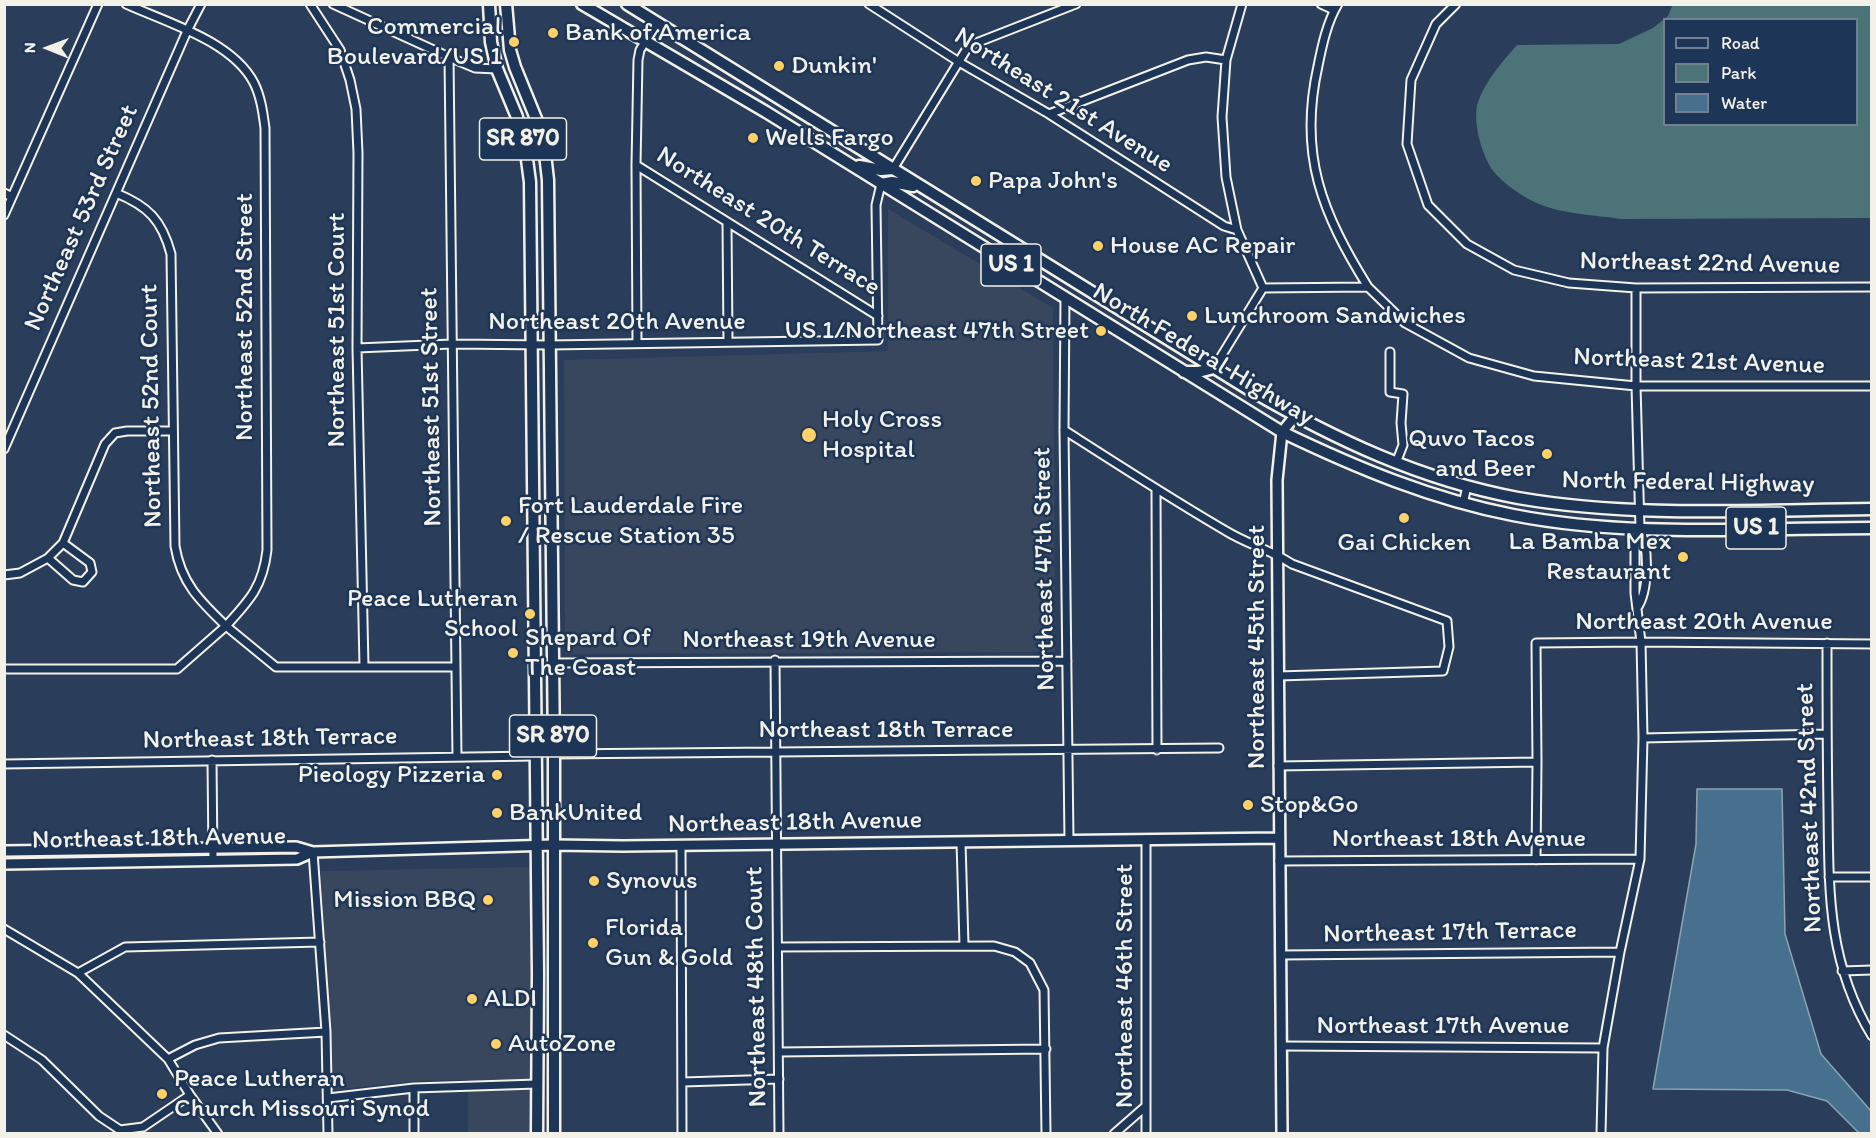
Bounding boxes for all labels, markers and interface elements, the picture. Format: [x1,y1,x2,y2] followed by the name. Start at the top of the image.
[327,11,502,72] place label: Commercial Boulevard/US 1
[565,17,751,49] place label: Bank of America
[18,18,78,78] north arrow
[1663,18,1858,126] legend
[948,21,1178,181] street label: Northeast 21st Avenue
[546,26,560,40] marker: Bank of America
[1721,32,1760,54] text: Road
[507,35,521,49] marker: Commercial Boulevard/US 1
[20,42,39,53] text: N
[791,50,877,82] place label: Dunkin'
[772,59,786,73] marker: Dunkin'
[1721,62,1756,84] text: Park
[1721,92,1767,114] text: Water
[18,100,146,336] street label: Northeast 53rd Street
[480,118,566,160] road number: SR 870
[765,122,894,154] place label: Wells Fargo
[746,131,760,145] marker: Wells Fargo
[650,140,886,304] street label: Northeast 20th Terrace
[988,165,1118,197] place label: Papa John's
[969,174,983,188] marker: Papa John's
[229,193,261,441] street label: Northeast 52nd Street
[321,213,353,447] street label: Northeast 51st Court
[1110,230,1295,262] place label: House AC Repair
[1091,239,1105,253] marker: House AC Repair
[981,244,1041,286] road number: US 1
[1579,246,1841,282] street label: Northeast 22nd Avenue
[1087,277,1319,433] street label: North Federal Highway
[134,284,170,528] street label: Northeast 52nd Court
[414,287,450,527] street label: Northeast 51st Street
[1204,300,1466,332] place label: Lunchroom Sandwiches
[488,306,746,338] street label: Northeast 20th Avenue
[1185,309,1199,323] marker: Lunchroom Sandwiches
[784,315,1089,347] place label: US 1/Northeast 47th Street
[1094,324,1108,338] marker: US 1/Northeast 47th Street
[1573,342,1825,382] street label: Northeast 21st Avenue
[822,404,942,466] place label: Holy Cross Hospital
[1408,423,1535,484] place label: Quvo Tacos and Beer
[800,426,818,444] marker: Holy Cross Hospital
[1027,447,1063,691] street label: Northeast 47th Street
[1540,447,1554,461] marker: Quvo Tacos and Beer
[1561,465,1815,501] street label: North Federal Highway
[518,490,743,552] place label: Fort Lauderdale Fire / Rescue Station 35
[1726,507,1786,549] road number: US 1
[1397,511,1411,525] marker: Gai Chicken
[499,514,513,528] marker: Fort Lauderdale Fire / Rescue Station 35
[1241,525,1273,769] street label: Northeast 45th Street
[1508,526,1671,588] place label: La Bamba Mex Restaurant
[1337,527,1471,559] place label: Gai Chicken
[1676,550,1690,564] marker: La Bamba Mex Restaurant
[347,583,518,644] place label: Peace Lutheran School
[1575,606,1833,638] street label: Northeast 20th Avenue
[523,607,537,621] marker: Peace Lutheran School
[525,622,651,684] place label: Shepard Of The Coast
[682,624,936,656] street label: Northeast 19th Avenue
[506,646,520,660] marker: Shepard Of The Coast
[1790,682,1830,934] street label: Northeast 42nd Street
[758,714,1014,746] street label: Northeast 18th Terrace
[510,715,596,757] road number: SR 870
[142,721,398,757] street label: Northeast 18th Terrace
[298,759,485,791] place label: Pieology Pizzeria
[490,768,504,782] marker: Pieology Pizzeria
[1260,789,1358,821] place label: Stop&Go
[509,797,642,829] place label: BankUnited
[1241,798,1255,812] marker: Stop&Go
[668,805,922,841] street label: Northeast 18th Avenue
[490,806,504,820] marker: BankUnited
[32,821,286,857] street label: Northeast 18th Avenue
[1332,823,1586,855] street label: Northeast 18th Avenue
[1109,864,1141,1108] street label: Northeast 46th Street
[606,865,698,897] place label: Synovus
[739,866,775,1108] street label: Northeast 48th Court
[587,874,601,888] marker: Synovus
[333,884,476,916] place label: Mission BBQ
[481,893,495,907] marker: Mission BBQ
[605,912,733,974] place label: Florida Gun & Gold
[1323,915,1577,951] street label: Northeast 17th Terrace
[586,936,600,950] marker: Florida Gun & Gold
[484,983,537,1015] place label: ALDI
[465,992,479,1006] marker: ALDI
[1317,1010,1569,1042] street label: Northeast 17th Avenue
[508,1028,616,1060] place label: AutoZone
[489,1037,503,1051] marker: AutoZone
[174,1063,430,1124] place label: Peace Lutheran Church Missouri Synod
[155,1087,169,1101] marker: Peace Lutheran Church Missouri Synod

